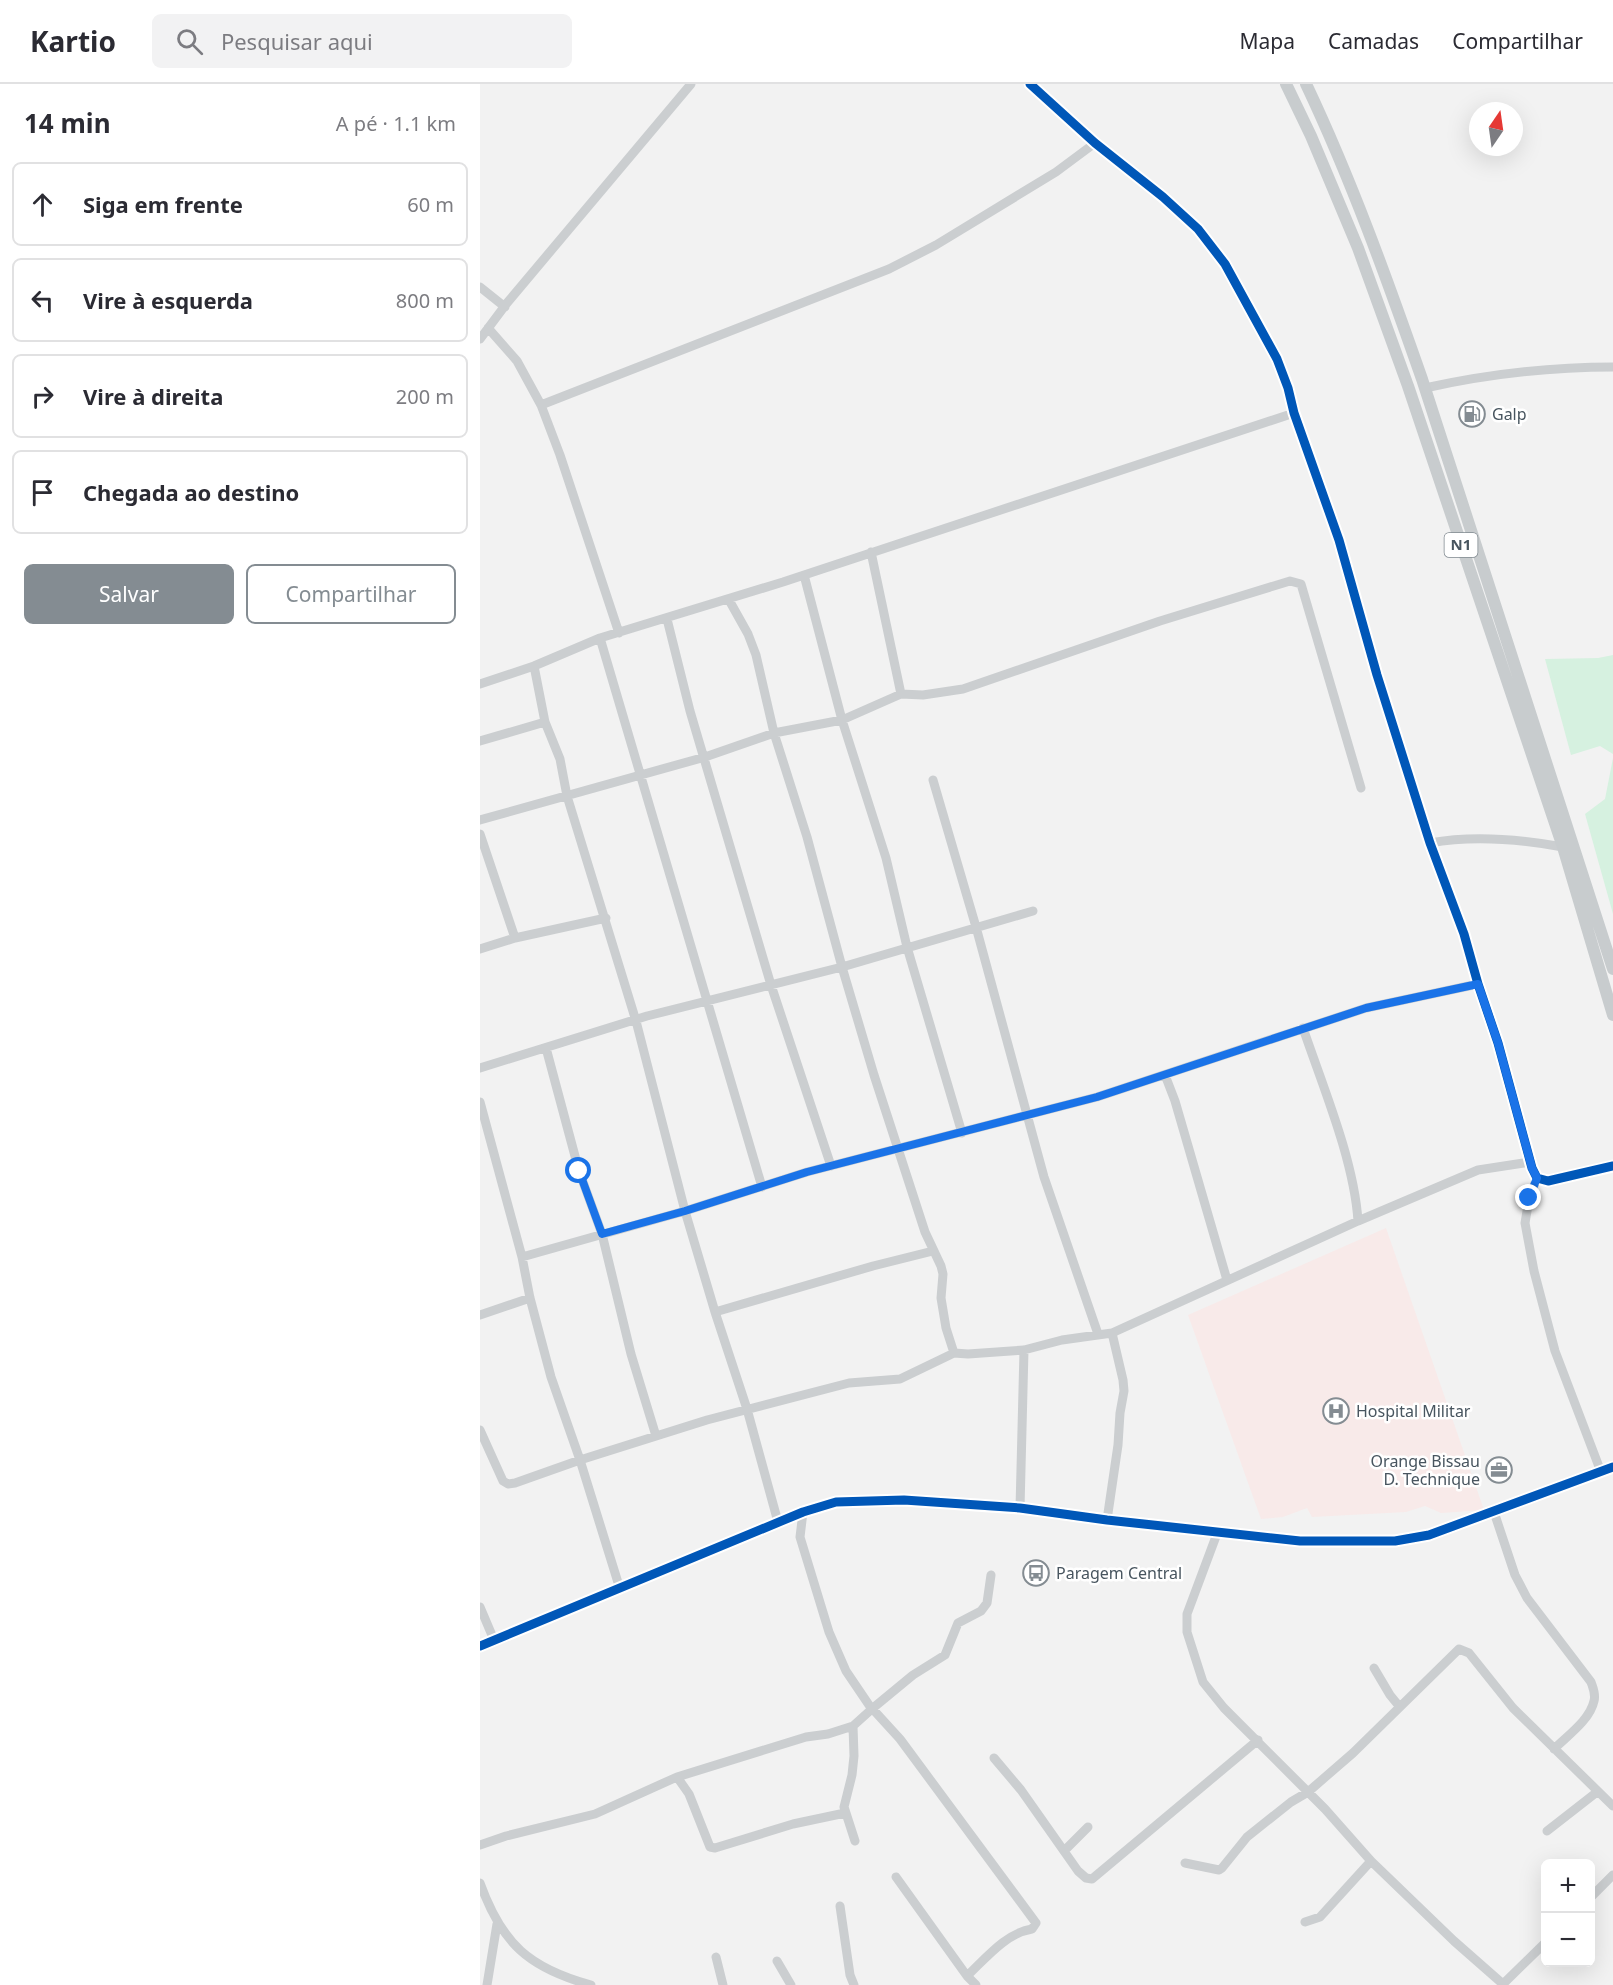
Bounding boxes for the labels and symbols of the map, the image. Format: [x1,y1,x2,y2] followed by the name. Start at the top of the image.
[1469,102,1523,156] north arrow
[1457,399,1487,429] fuel station icon: Galp
[1492,403,1527,425] place label: Galp
[1444,533,1478,557] road number: N1
[565,1157,591,1183] route start
[1515,1184,1541,1210] route end
[1321,1396,1351,1426] hospital icon: Hospital Militar
[1356,1400,1471,1422] place label: Hospital Militar
[1371,1450,1480,1490] place label: Orange Bissau D. Technique
[1484,1455,1514,1485] office icon: Orange Bissau D. Technique
[1021,1558,1051,1588] bus stop icon: Paragem Central
[1056,1562,1182,1584] place label: Paragem Central

